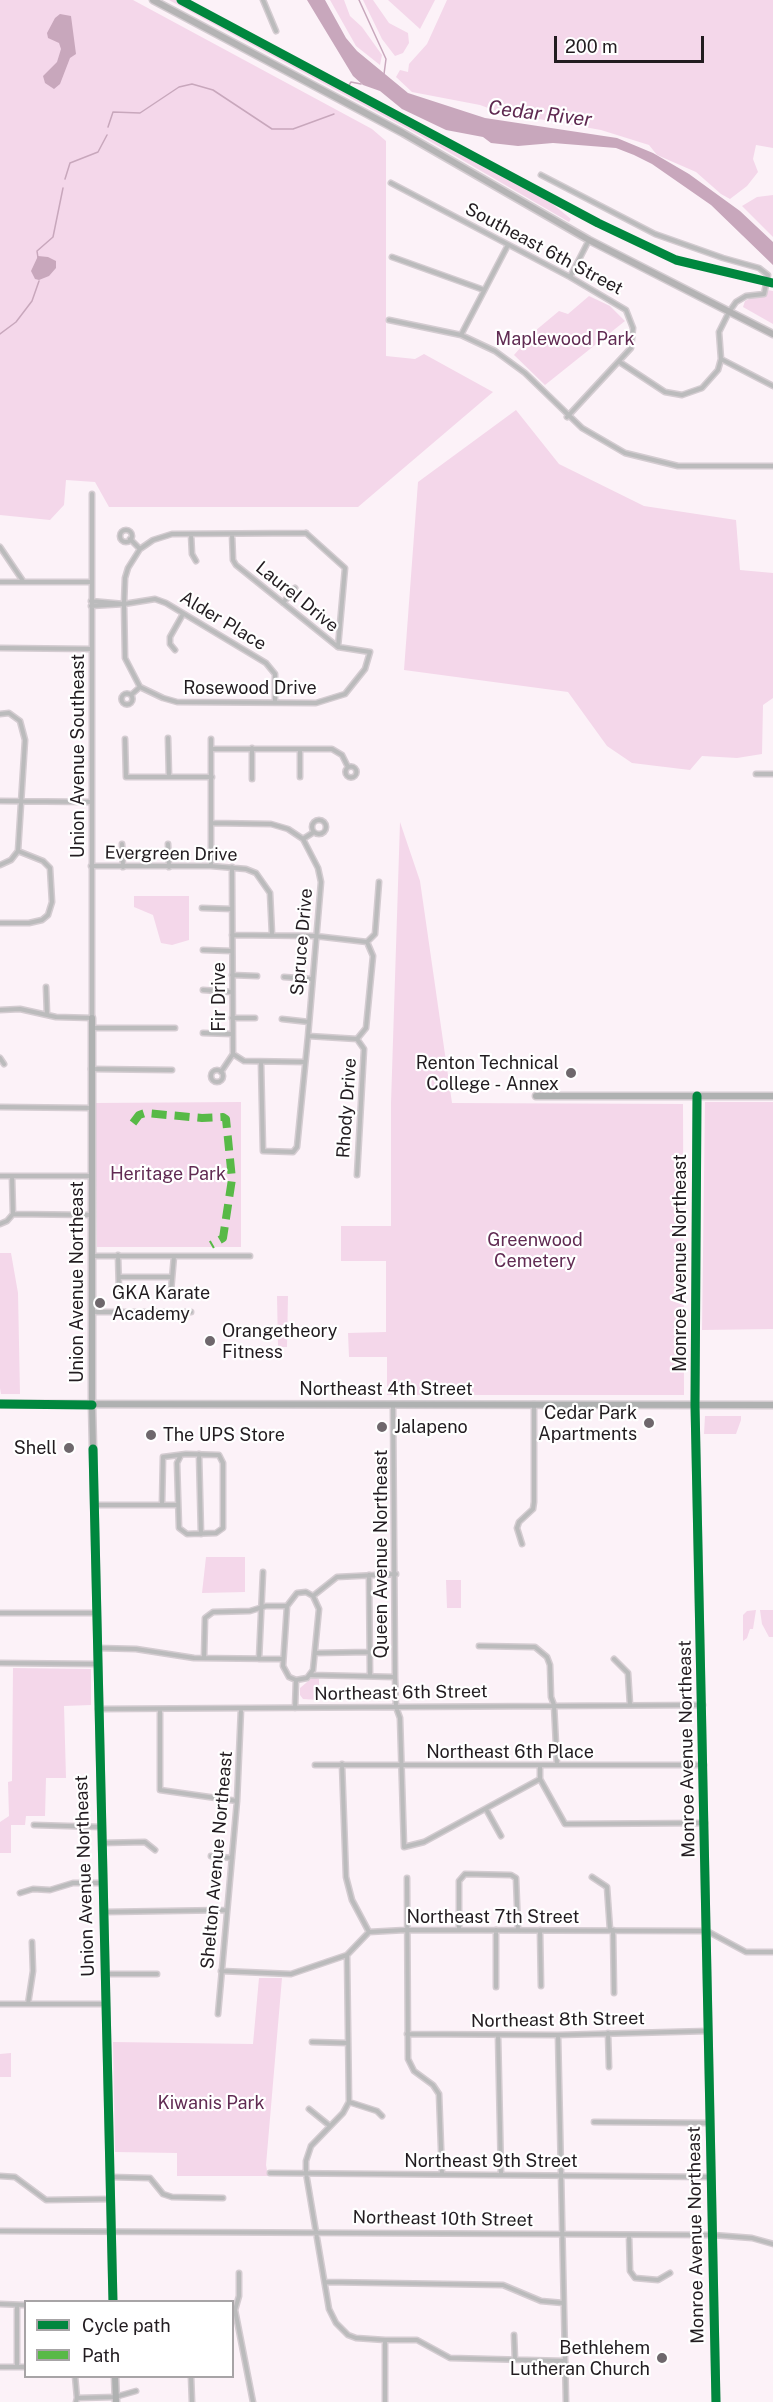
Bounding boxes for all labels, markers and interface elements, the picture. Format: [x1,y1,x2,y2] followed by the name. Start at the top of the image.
[557,24,707,62] scale bar
[565,36,618,57] text: 200 m
[487,96,593,132] water label: Cedar River
[461,198,627,300] street label: Southeast 6th Street
[495,328,635,350] park label: Maplewood Park
[251,557,343,637] street label: Laurel Drive
[176,587,270,655] street label: Alder Place
[67,654,89,858] street label: Union Avenue Southeast
[183,677,317,699] street label: Rosewood Drive
[104,842,238,866] street label: Evergreen Drive
[287,887,317,997] street label: Spruce Drive
[208,962,230,1032] street label: Fir Drive
[416,1052,559,1094] place label: Renton Technical College - Annex
[333,1057,361,1159] street label: Rhody Drive
[564,1066,578,1080] marker: Renton Technical College - Annex
[669,1154,691,1372] street label: Monroe Avenue Northeast
[110,1163,226,1185] park label: Heritage Park
[66,1181,88,1383] street label: Union Avenue Northeast
[487,1229,583,1272] park label: Greenwood Cemetery
[112,1282,210,1324] place label: GKA Karate Academy
[93,1296,107,1310] marker: GKA Karate Academy
[222,1320,337,1362] place label: Orangetheory Fitness
[203,1334,217,1348] marker: Orangetheory Fitness
[299,1378,473,1400] street label: Northeast 4th Street
[538,1402,637,1444] place label: Cedar Park Apartments
[394,1416,468,1438] place label: Jalapeno
[642,1416,656,1430] marker: Cedar Park Apartments
[375,1420,389,1434] marker: Jalapeno
[163,1424,285,1446] place label: The UPS Store
[144,1428,158,1442] marker: The UPS Store
[14,1437,57,1459] place label: Shell
[62,1441,76,1455] marker: Shell
[370,1450,392,1658] street label: Queen Avenue Northeast
[674,1640,700,1858] street label: Monroe Avenue Northeast
[314,1681,488,1705] street label: Northeast 6th Street
[426,1741,594,1763] street label: Northeast 6th Place
[197,1750,237,1970] street label: Shelton Avenue Northeast
[71,1775,99,1977] street label: Union Avenue Northeast
[406,1906,580,1928] street label: Northeast 7th Street
[471,2008,645,2032] street label: Northeast 8th Street
[157,2092,265,2114] park label: Kiwanis Park
[683,2126,709,2344] street label: Monroe Avenue Northeast
[404,2150,578,2172] street label: Northeast 9th Street
[352,2207,534,2231] street label: Northeast 10th Street
[24,2300,234,2378] legend
[82,2315,171,2336] text: Cycle path
[510,2337,650,2380] place label: Bethlehem Lutheran Church
[82,2345,120,2366] text: Path
[655,2351,669,2365] marker: Bethlehem Lutheran Church

